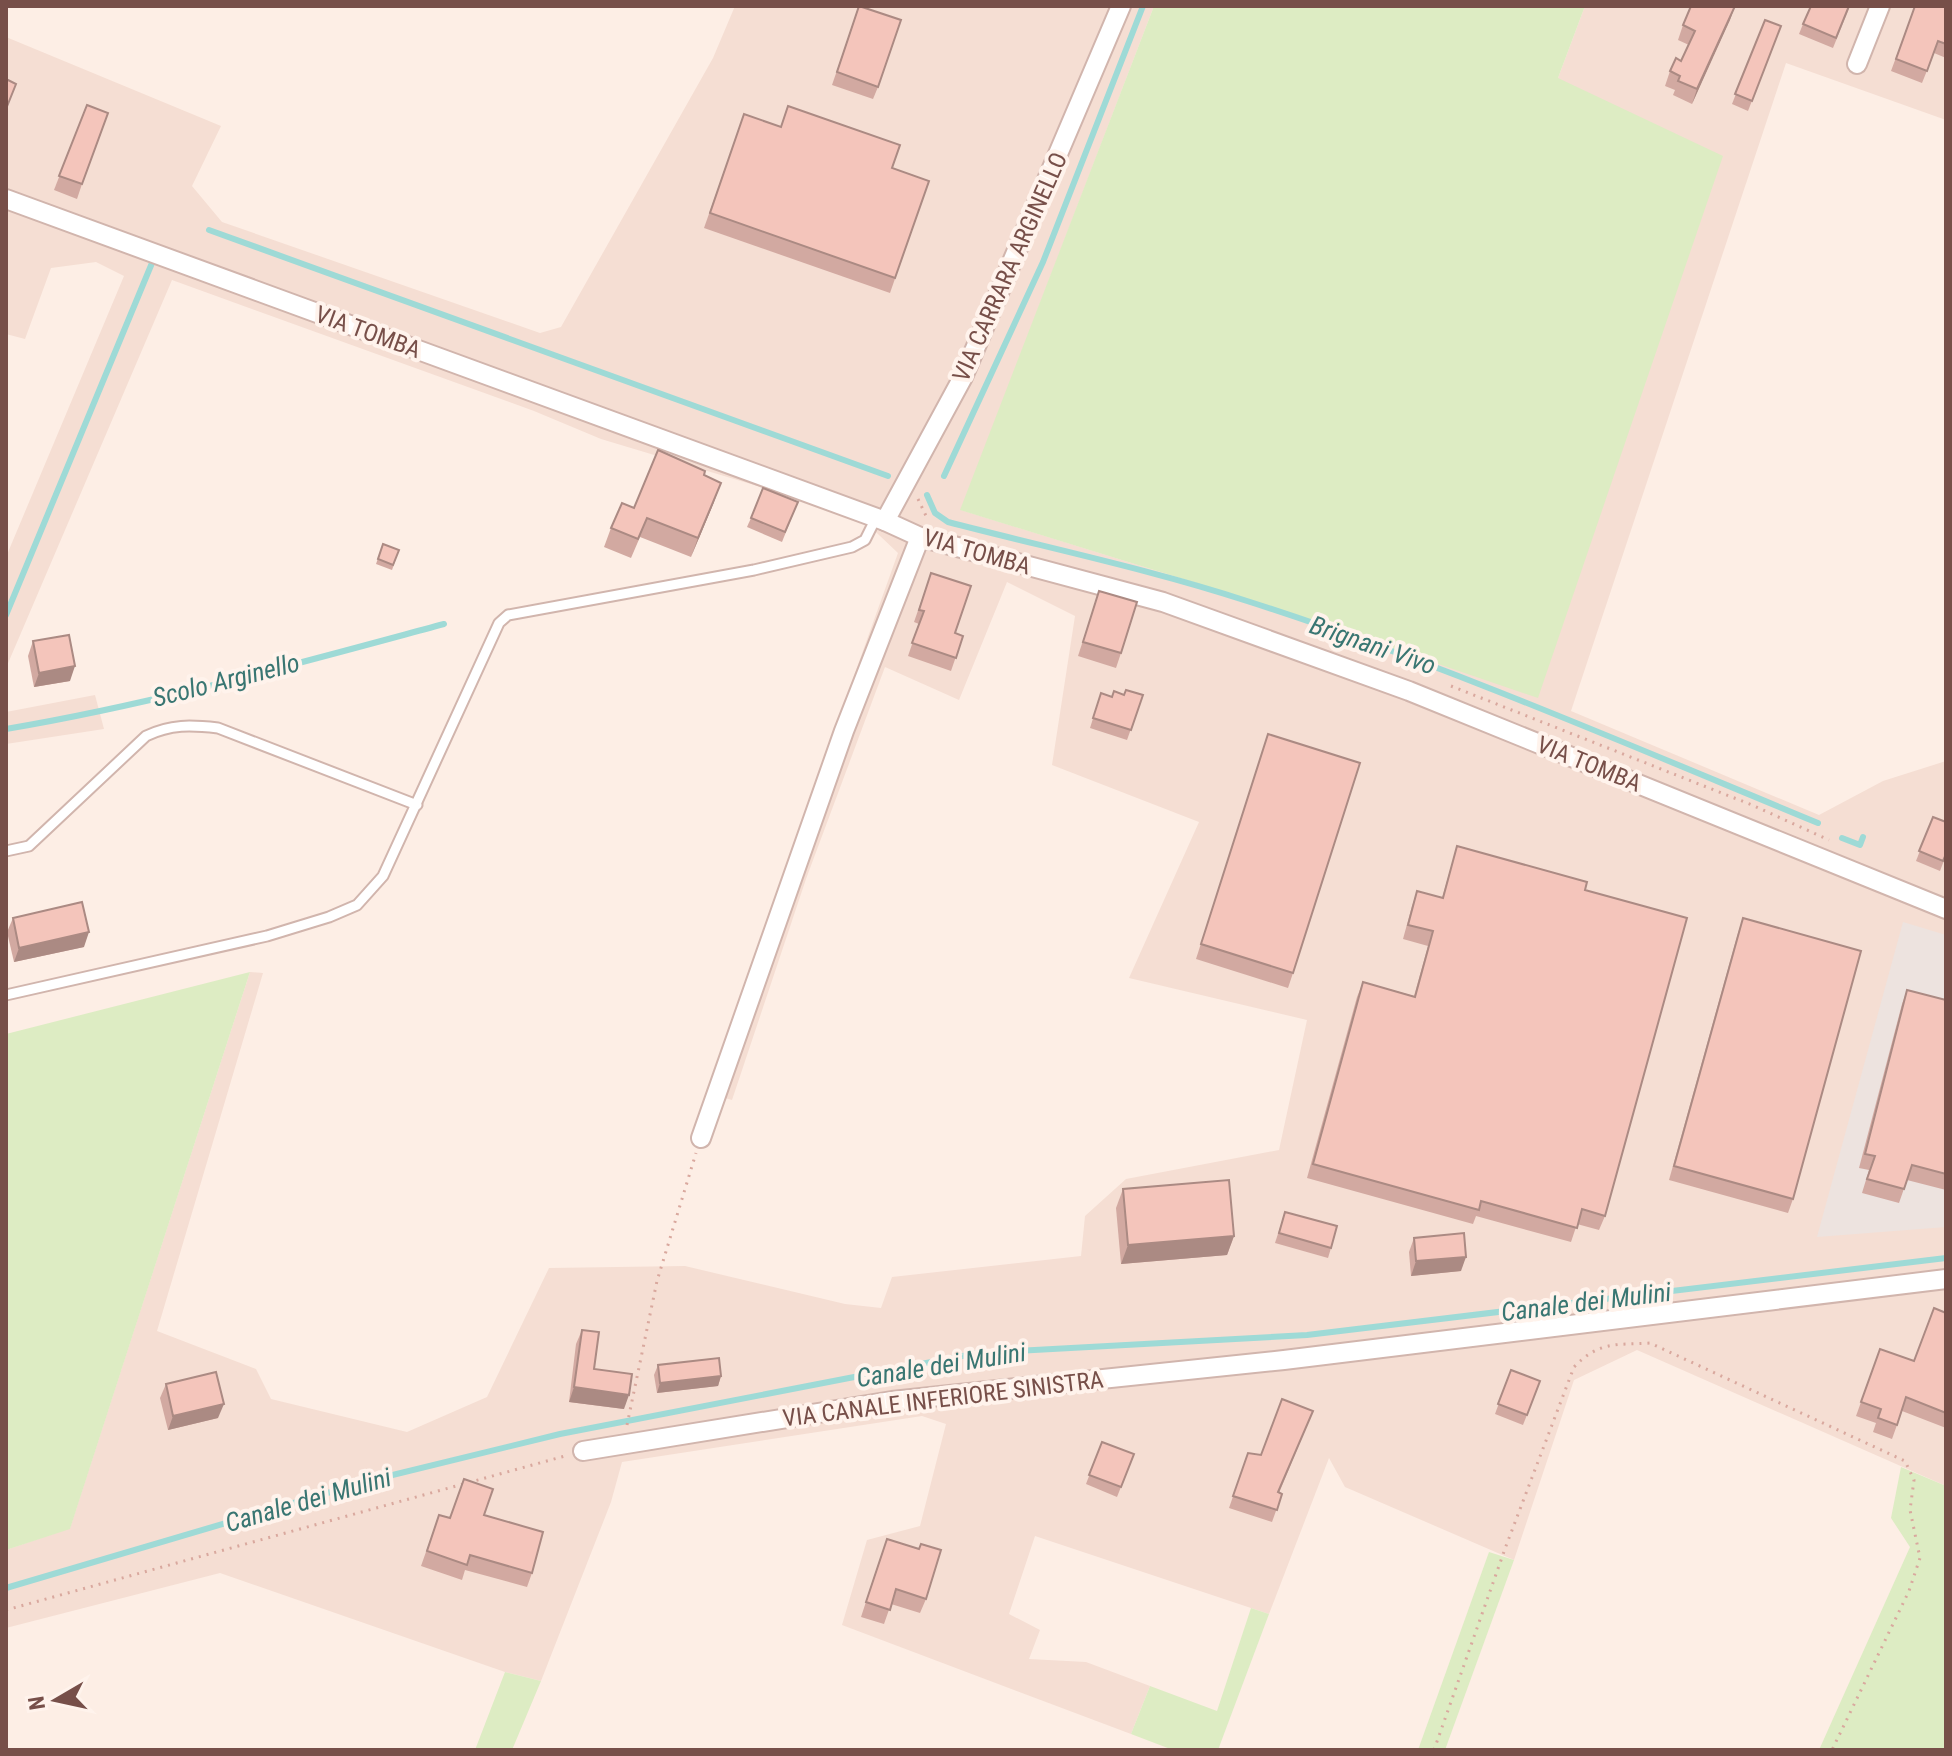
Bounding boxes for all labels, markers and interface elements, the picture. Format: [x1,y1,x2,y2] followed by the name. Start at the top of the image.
[947,148,1073,386] street label: VIA CARRARA ARGINELLO
[311,300,425,364] street label: VIA TOMBA
[920,523,1034,581] street label: VIA TOMBA
[1306,609,1440,681] water label: Brignani Vivo
[149,647,303,713] water label: Scolo Arginello
[1533,730,1645,798] street label: VIA TOMBA
[1499,1277,1673,1327] water label: Canale dei Mulini
[854,1337,1028,1393] water label: Canale dei Mulini
[781,1365,1105,1433] street label: VIA CANALE INFERIORE SINISTRA
[222,1462,395,1538] water label: Canale dei Mulini
[16,1660,96,1740] north arrow
[23,1694,50,1712] text: N

